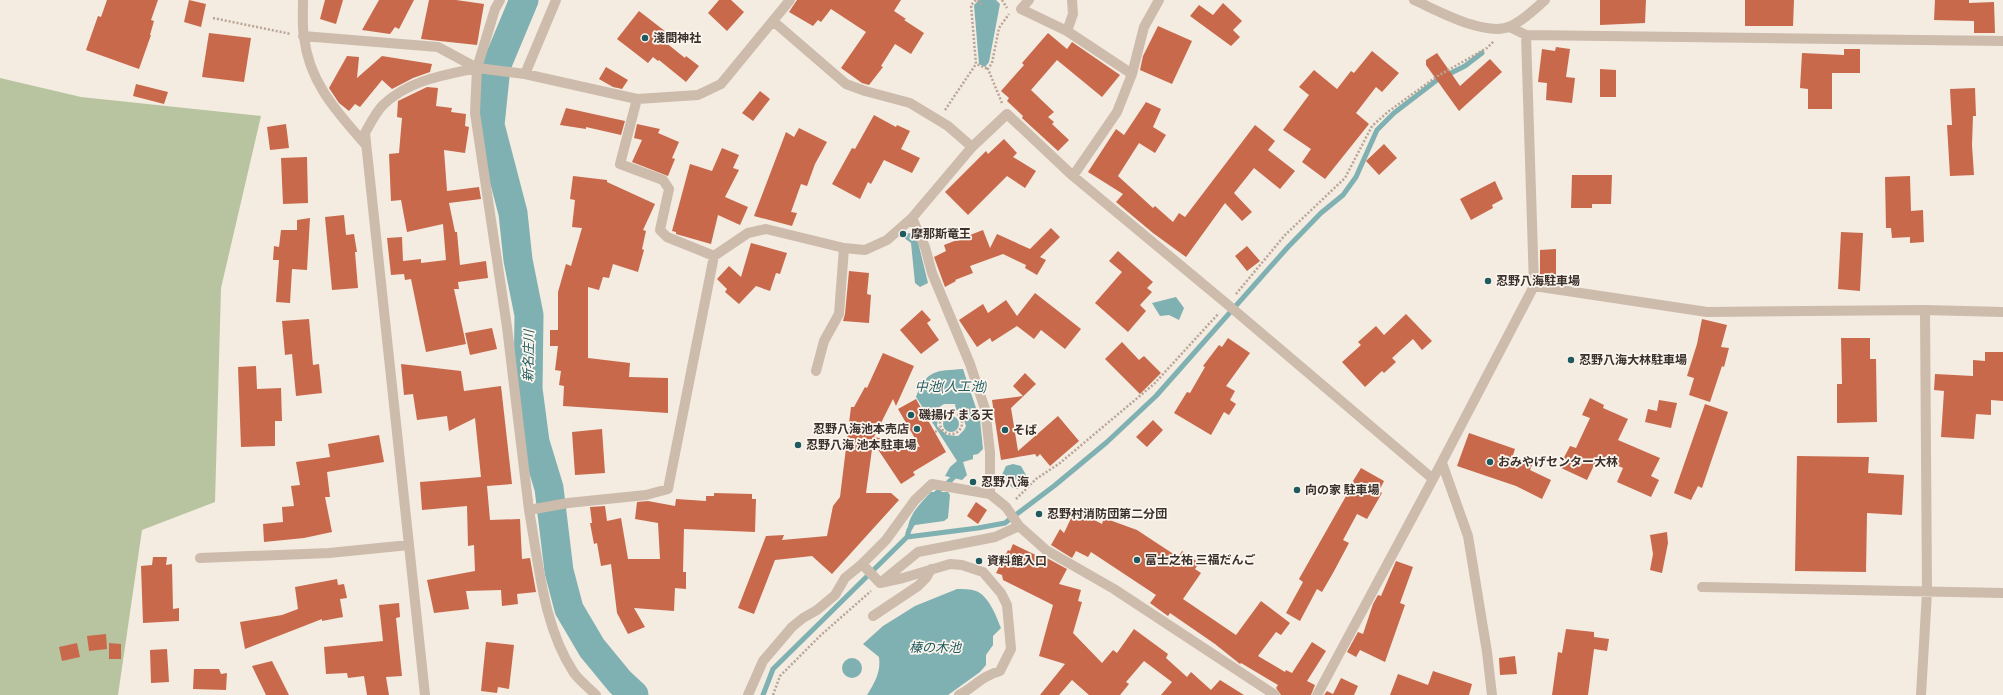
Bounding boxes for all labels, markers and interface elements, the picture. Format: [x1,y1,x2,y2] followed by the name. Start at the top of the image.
[653,30,701,47] place label: 淺間神社
[640,33,650,43] marker: 淺間神社
[911,226,971,243] place label: 摩那斯竜王
[898,229,908,239] marker: 摩那斯竜王
[1496,273,1580,290] place label: 忍野八海駐車場
[1483,276,1493,286] marker: 忍野八海駐車場
[520,328,538,382] water label: 新名庄川
[1579,352,1687,369] place label: 忍野八海大林駐車場
[1566,355,1576,365] marker: 忍野八海大林駐車場
[915,378,987,396] water label: 中池(人工池)
[918,407,993,424] place label: 磯揚げ まる天
[906,410,916,420] marker: 磯揚げ まる天
[813,421,909,438] place label: 忍野八海池本売店
[1013,422,1037,439] place label: そば
[912,424,922,434] marker: 忍野八海池本売店
[1000,425,1010,435] marker: そば
[806,437,916,454] place label: 忍野八海 池本駐車場
[793,440,803,450] marker: 忍野八海 池本駐車場
[1498,454,1618,471] place label: おみやげセンター大林
[1485,457,1495,467] marker: おみやげセンター大林
[981,474,1029,491] place label: 忍野八海
[968,477,978,487] marker: 忍野八海
[1305,482,1379,499] place label: 向の家 駐車場
[1292,485,1302,495] marker: 向の家 駐車場
[1047,506,1167,523] place label: 忍野村消防団第二分団
[1034,509,1044,519] marker: 忍野村消防団第二分団
[1145,552,1255,569] place label: 富士之祐 三福だんご
[987,553,1047,570] place label: 資料館入口
[1132,555,1142,565] marker: 富士之祐 三福だんご
[974,556,984,566] marker: 資料館入口
[909,639,963,657] water label: 榛の木池

